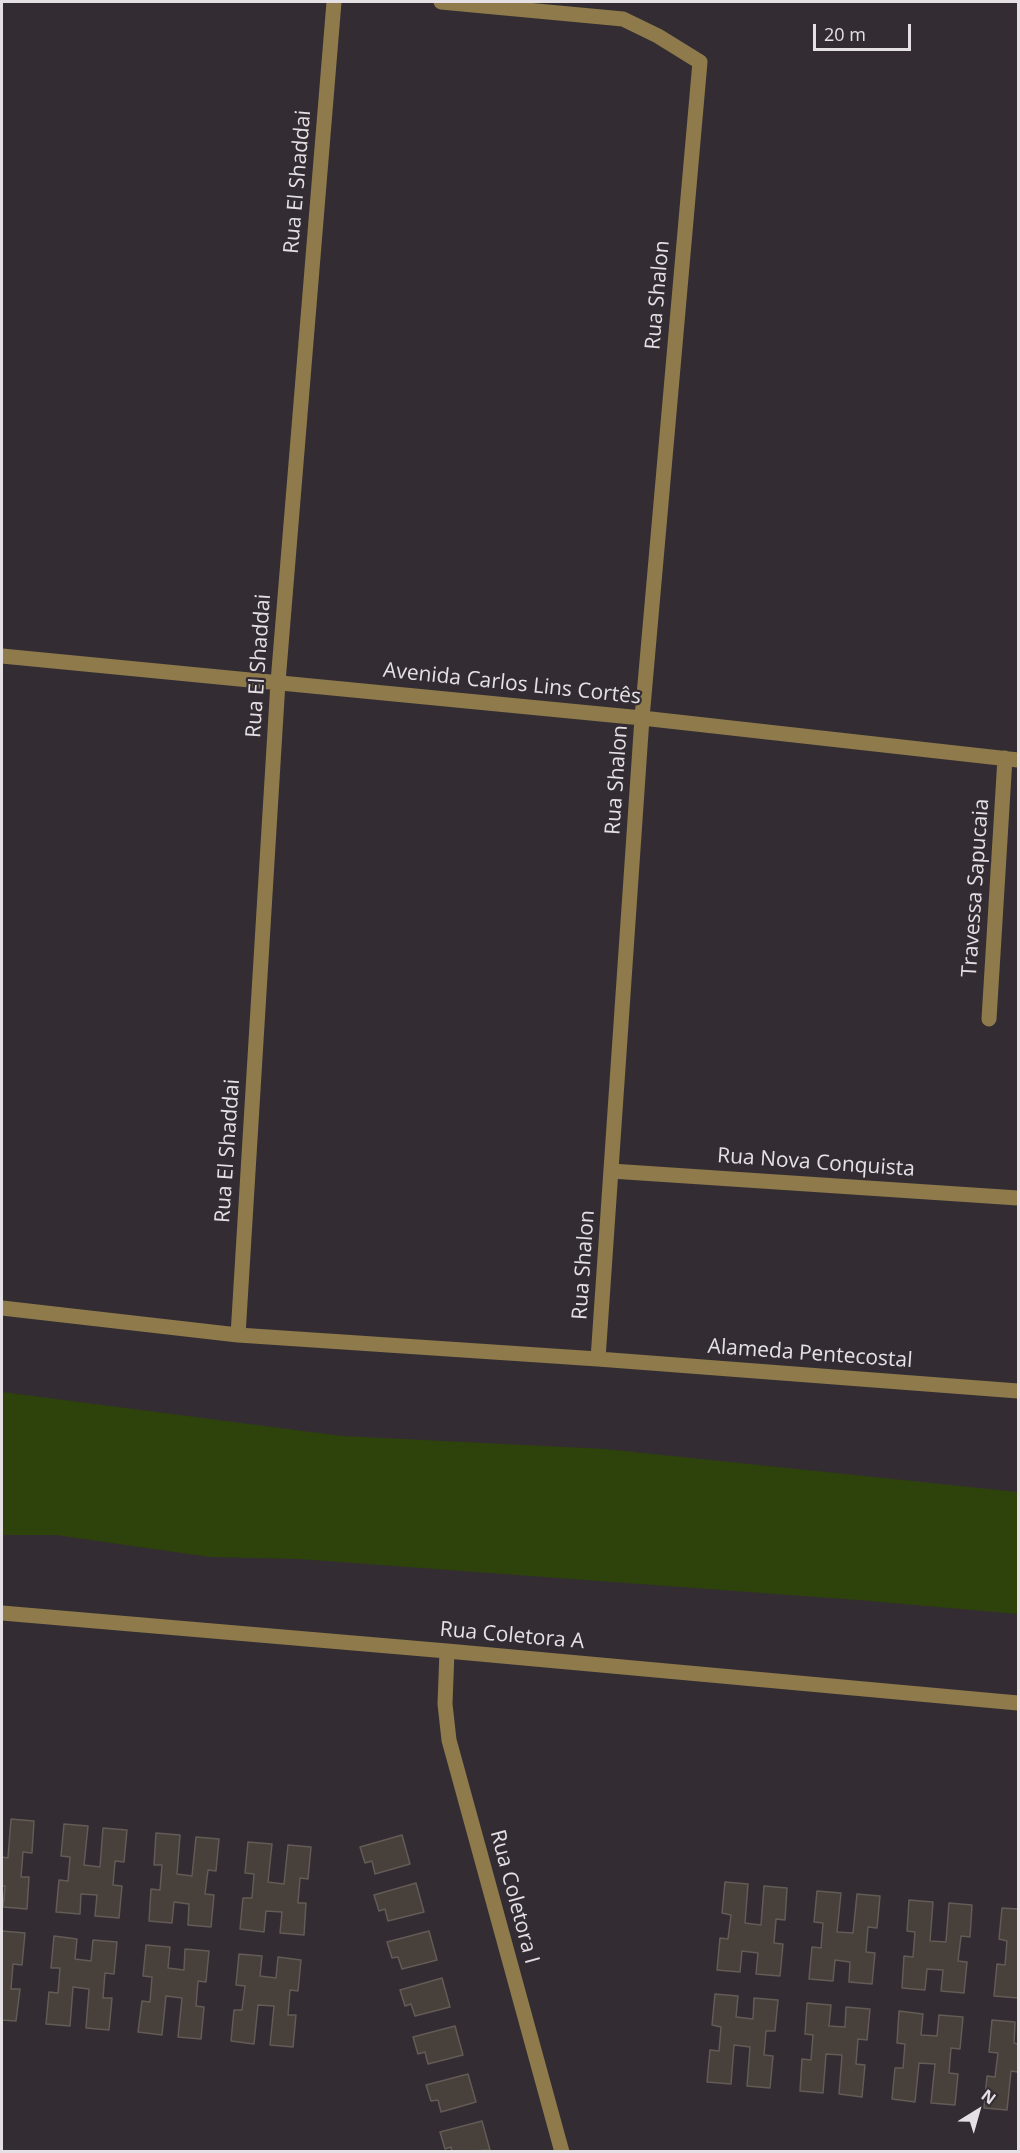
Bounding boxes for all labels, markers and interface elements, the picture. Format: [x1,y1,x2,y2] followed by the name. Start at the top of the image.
[816,12,914,50] scale bar
[824,22,866,46] text: 20 m
[279,109,317,255] street label: Rua El Shaddai
[641,239,675,351] street label: Rua Shalon
[241,593,277,739] street label: Rua El Shaddai
[382,658,642,710] street label: Avenida Carlos Lins Cortês
[601,724,633,836] street label: Rua Shalon
[957,798,995,978] street label: Travessa Sapucaia
[210,1078,246,1224] street label: Rua El Shaddai
[716,1144,916,1182] street label: Rua Nova Conquista
[568,1209,600,1321] street label: Rua Shalon
[707,1334,913,1374] street label: Alameda Pentecostal
[439,1617,585,1655] street label: Rua Coletora A
[484,1827,544,1967] street label: Rua Coletora I
[948,2081,1008,2141] north arrow
[977,2084,1001,2109] text: N

